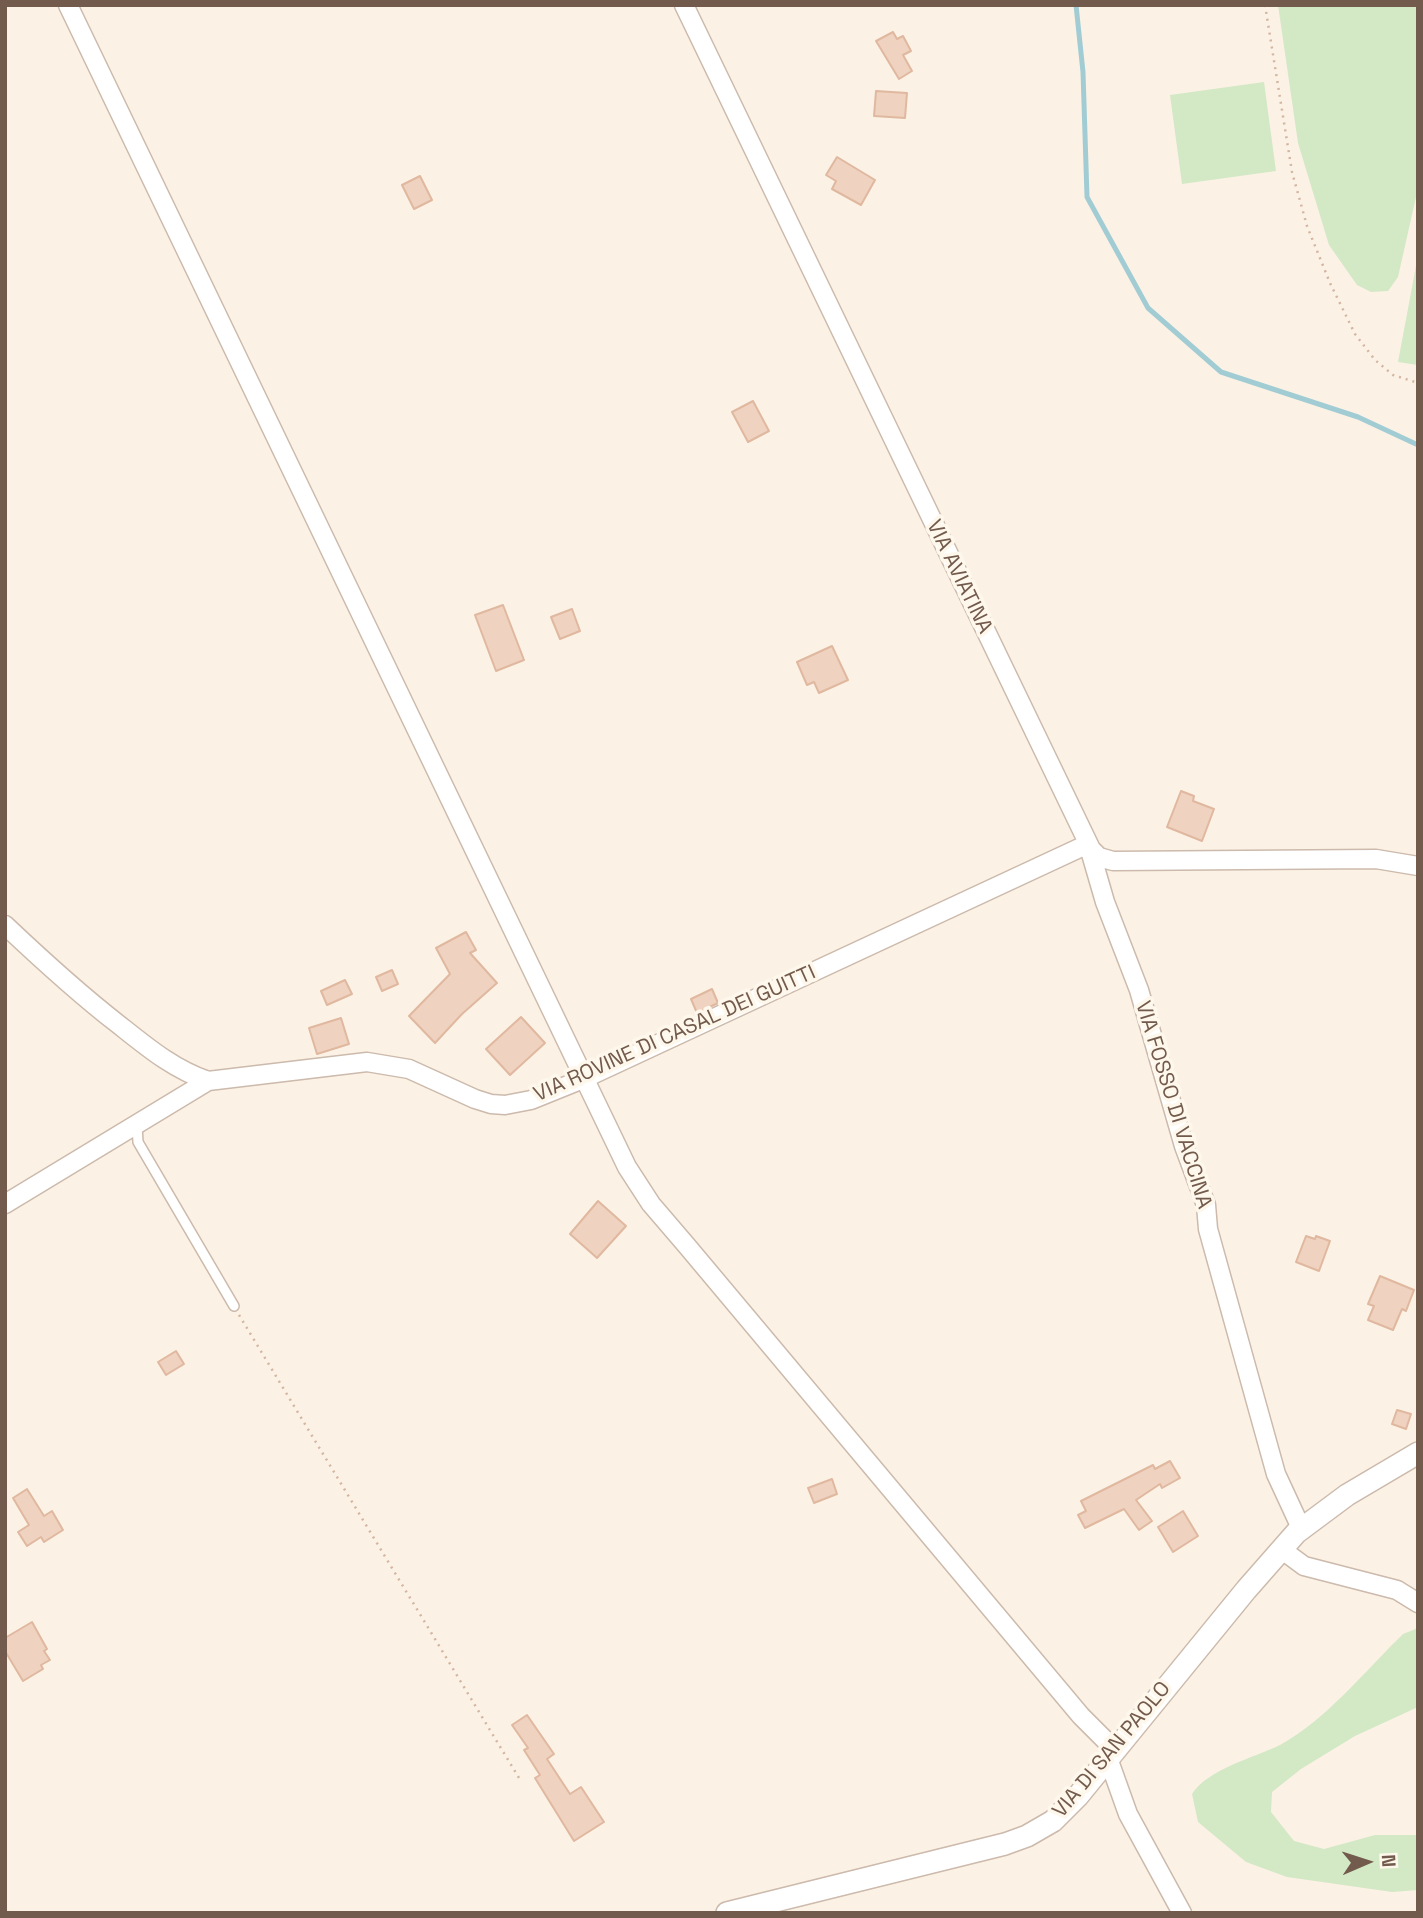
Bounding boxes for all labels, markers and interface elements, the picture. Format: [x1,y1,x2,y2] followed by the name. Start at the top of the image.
[921,516,997,638] street label: VIA AVIATINA
[530,960,820,1108] street label: VIA ROVINE DI CASAL DEI GUITTI
[1129,998,1217,1212] street label: VIA FOSSO DI VACCINA
[1048,1677,1176,1823] street label: VIA DI SAN PAOLO
[1332,1827,1402,1897] north arrow
[1376,1854,1401,1868] text: N

